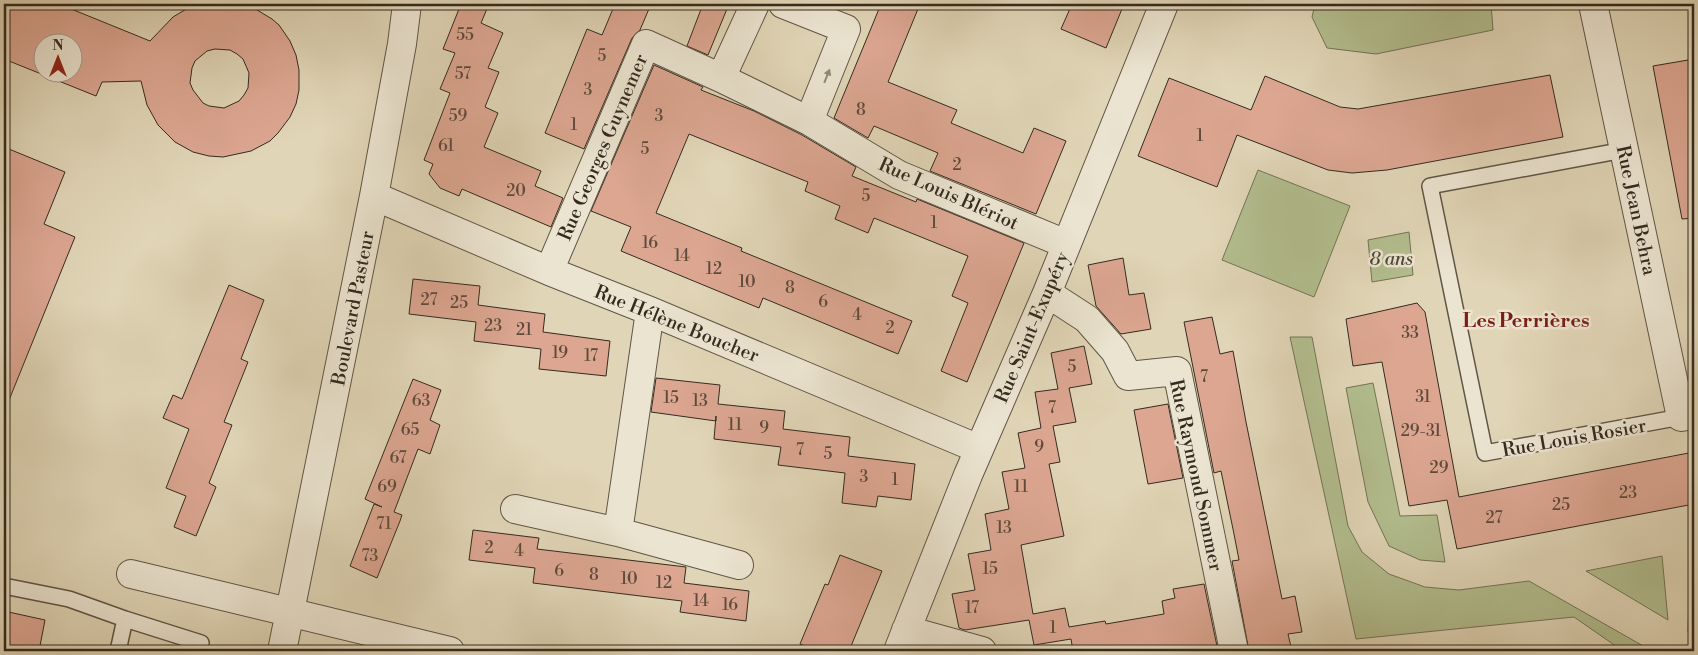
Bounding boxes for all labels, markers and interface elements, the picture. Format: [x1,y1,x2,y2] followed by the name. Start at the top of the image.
[456,25,474,45] house number: 55
[32,32,82,82] north arrow
[52,37,64,55] text: N
[598,46,607,66] house number: 5
[553,50,653,244] street label: Rue Georges Guynemer
[455,64,471,84] house number: 57
[824,68,832,83] one-way arrow
[584,80,593,100] house number: 3
[856,100,866,120] house number: 8
[449,106,468,126] house number: 59
[655,106,664,126] house number: 3
[571,115,578,135] house number: 1
[1197,126,1204,146] house number: 1
[438,136,454,156] house number: 61
[641,139,650,159] house number: 5
[1611,143,1662,278] street label: Rue Jean Behra
[875,152,1023,236] street label: Rue Louis Blériot
[952,155,962,175] house number: 2
[506,181,526,201] house number: 20
[862,186,871,206] house number: 5
[931,213,938,233] house number: 1
[326,229,380,389] street label: Boulevard Pasteur
[642,233,658,253] house number: 16
[674,246,690,266] house number: 14
[989,247,1075,407] street label: Rue Saint-Exupéry
[1369,247,1413,271] park label: 8 ans
[706,259,722,279] house number: 12
[739,272,756,292] house number: 10
[785,278,795,298] house number: 8
[591,280,763,368] street label: Rue Hélène Boucher
[420,290,438,310] house number: 27
[818,292,828,312] house number: 6
[450,293,468,313] house number: 25
[852,305,862,325] house number: 4
[1463,309,1589,334] district label: Les Perrières
[484,316,502,336] house number: 23
[885,318,895,338] house number: 2
[516,320,532,340] house number: 21
[1401,323,1419,343] house number: 33
[552,343,568,363] house number: 19
[584,346,598,366] house number: 17
[1068,357,1077,377] house number: 5
[1200,367,1208,387] house number: 7
[1164,377,1228,573] street label: Rue Raymond Sommer
[1415,387,1431,407] house number: 31
[663,388,679,408] house number: 15
[412,391,430,411] house number: 63
[692,391,708,411] house number: 13
[1048,398,1056,418] house number: 7
[1500,413,1648,462] street label: Rue Louis Rosier
[728,415,742,435] house number: 11
[759,418,769,438] house number: 9
[401,420,419,440] house number: 65
[1401,421,1441,441] house number: 29-31
[1034,437,1044,457] house number: 9
[796,440,804,460] house number: 7
[824,444,833,464] house number: 5
[390,448,406,468] house number: 67
[1430,458,1449,478] house number: 29
[860,467,869,487] house number: 3
[892,470,899,490] house number: 1
[377,477,397,497] house number: 69
[1014,477,1028,497] house number: 11
[1619,483,1637,503] house number: 23
[1552,495,1570,515] house number: 25
[1485,508,1503,528] house number: 27
[376,514,392,534] house number: 71
[996,518,1012,538] house number: 13
[484,538,494,558] house number: 2
[514,541,524,561] house number: 4
[362,546,379,566] house number: 73
[982,559,998,579] house number: 15
[554,561,564,581] house number: 6
[589,565,599,585] house number: 8
[621,569,638,589] house number: 10
[656,573,672,593] house number: 12
[693,591,709,611] house number: 14
[722,595,738,615] house number: 16
[965,598,979,618] house number: 17
[1050,618,1057,638] house number: 1

